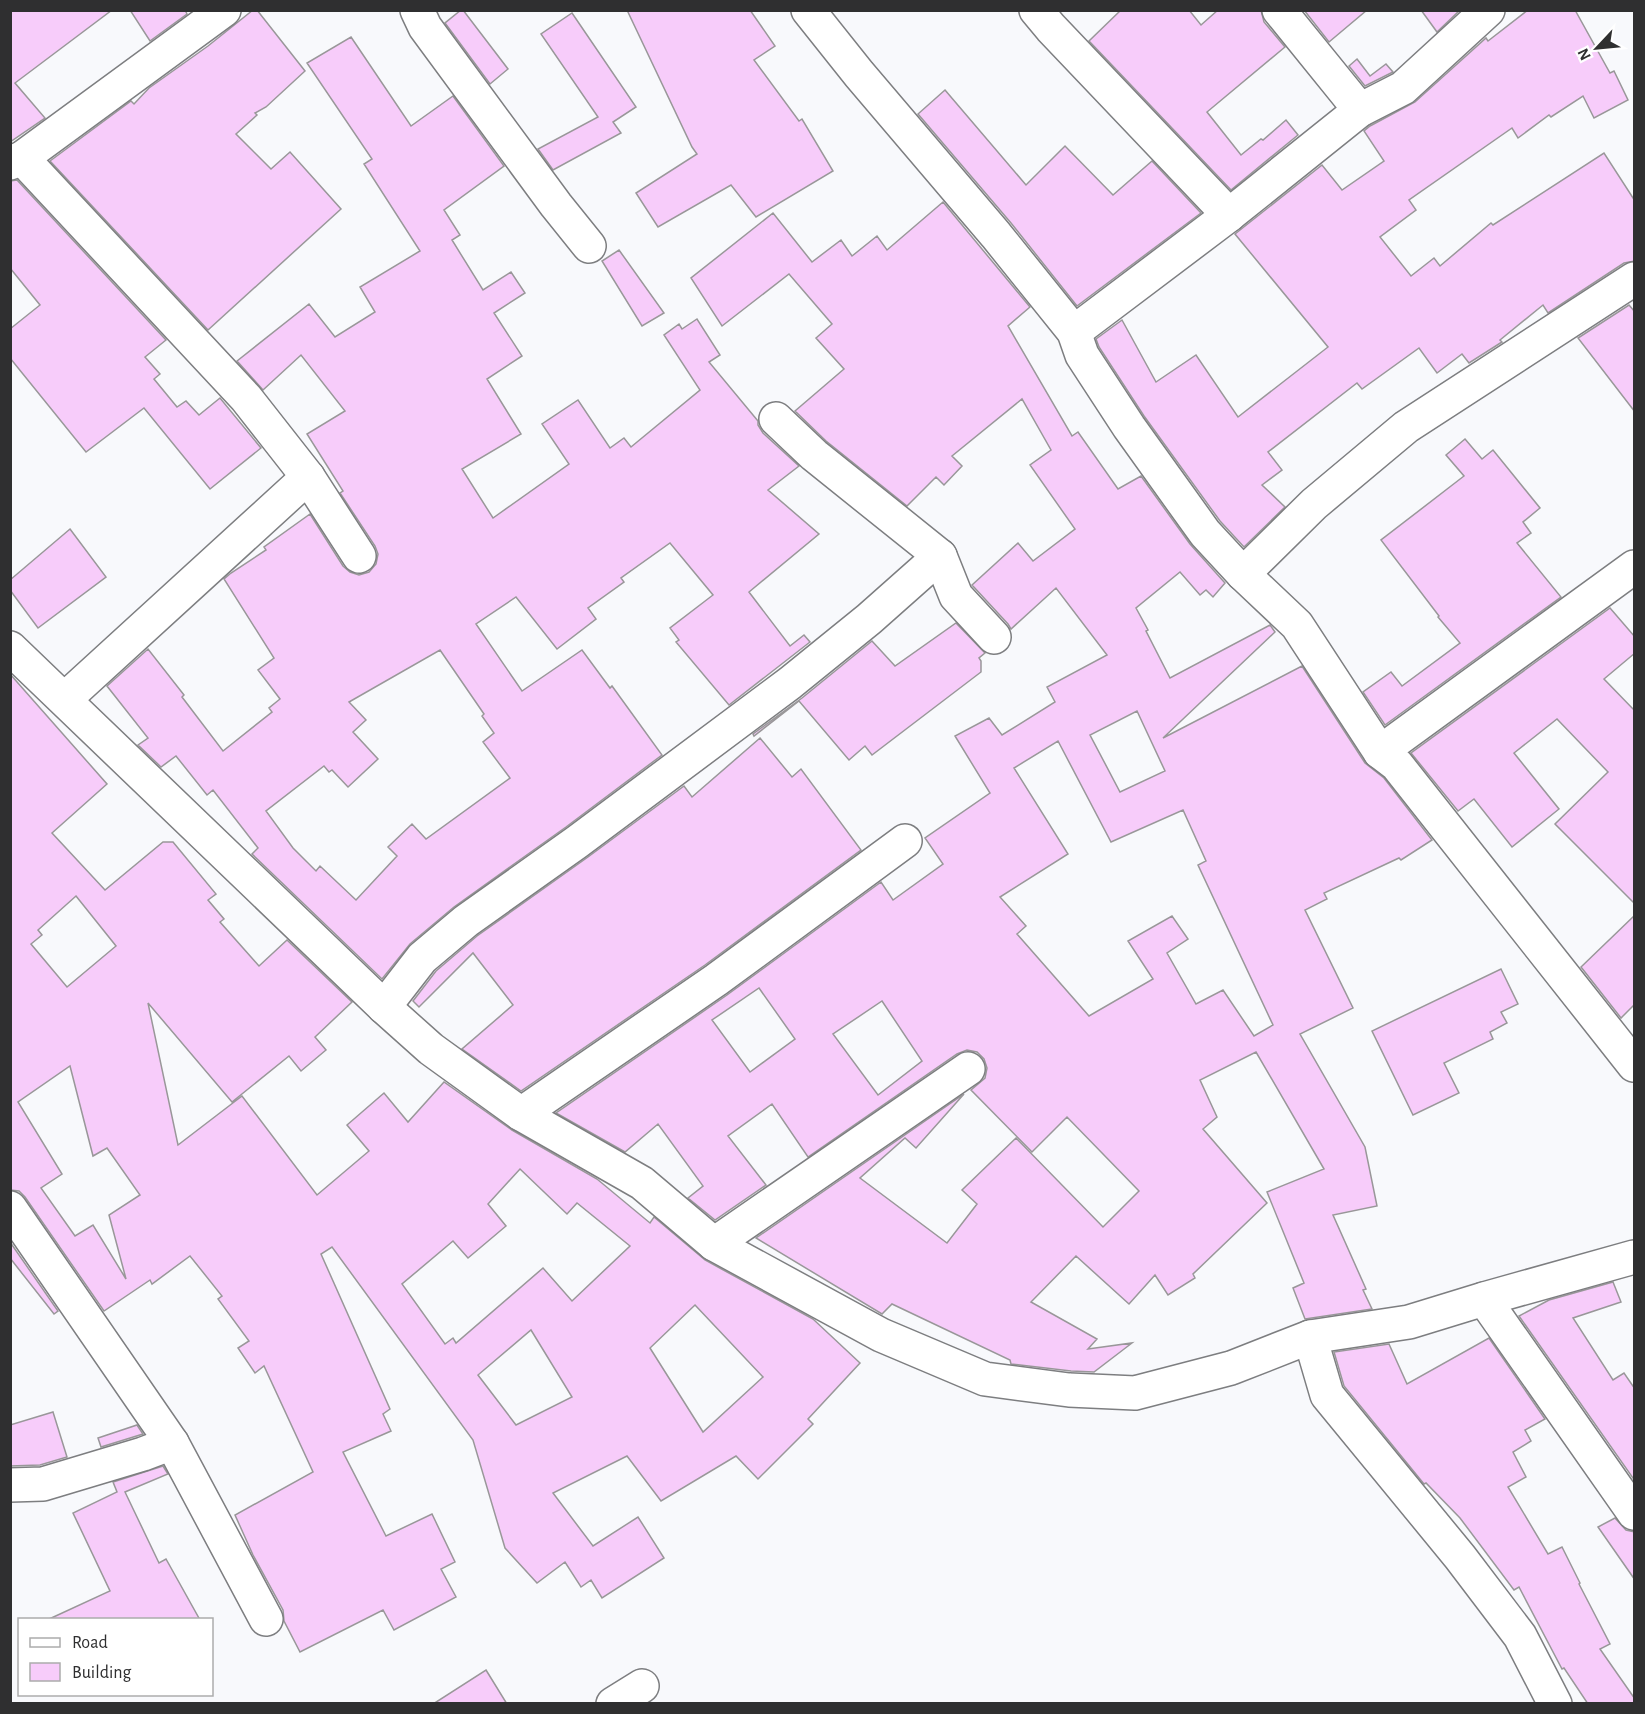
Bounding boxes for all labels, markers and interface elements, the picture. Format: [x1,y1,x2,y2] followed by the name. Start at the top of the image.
[1567,18,1627,78] north arrow
[1575,46,1594,63] text: N
[18,1618,213,1696] legend
[72,1634,108,1652] text: Road
[72,1664,132,1682] text: Building

